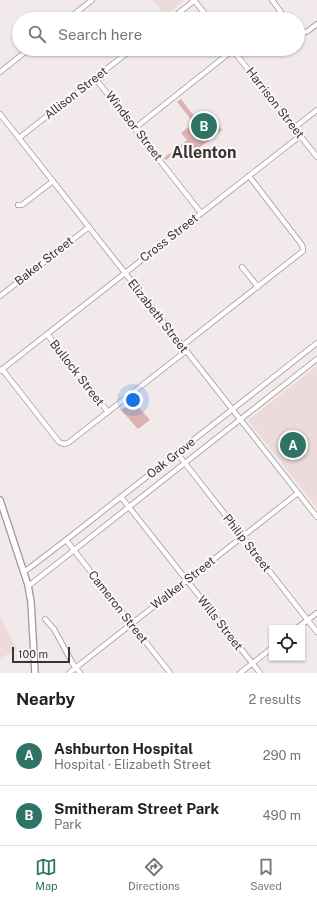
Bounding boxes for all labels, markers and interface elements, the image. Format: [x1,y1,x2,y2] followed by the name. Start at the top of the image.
[12,12,305,56] search box
[26,23,48,45] icon: search
[58,26,142,43] text: Search here
[42,64,111,122] street label: Allison Street
[243,65,307,141] street label: Harrison Street
[103,89,166,164] street label: Windsor Street
[191,111,217,141] pin: B
[172,143,236,162] district label: Allenton
[137,211,201,265] street label: Cross Street
[12,234,76,288] street label: Baker Street
[125,276,191,356] street label: Elizabeth Street
[47,337,107,409] street label: Bullock Street
[123,390,143,410] your location
[280,430,306,460] pin: A
[144,435,198,481] street label: Oak Grove
[220,511,274,575] street label: Philip Street
[148,554,218,612] street label: Walker Street
[85,568,151,646] street label: Cameron Street
[194,593,246,653] street label: Wills Street
[269,625,305,661] map controls
[269,625,305,661] button: locate
[12,645,70,664] scale bar
[18,648,48,660] text: 100 m
[16,689,75,709] text: Nearby
[249,692,301,707] text: 2 results
[54,740,193,757] text: Ashburton Hospital
[24,748,34,763] text: A
[263,748,301,763] text: 290 m
[54,757,211,772] text: Hospital · Elizabeth Street
[54,800,219,817] text: Smitheram Street Park
[25,808,33,823] text: B
[262,808,301,823] text: 490 m
[54,817,82,832] text: Park
[35,856,58,892] tab: Map
[128,856,180,892] tab: Directions
[250,856,282,892] tab: Saved

